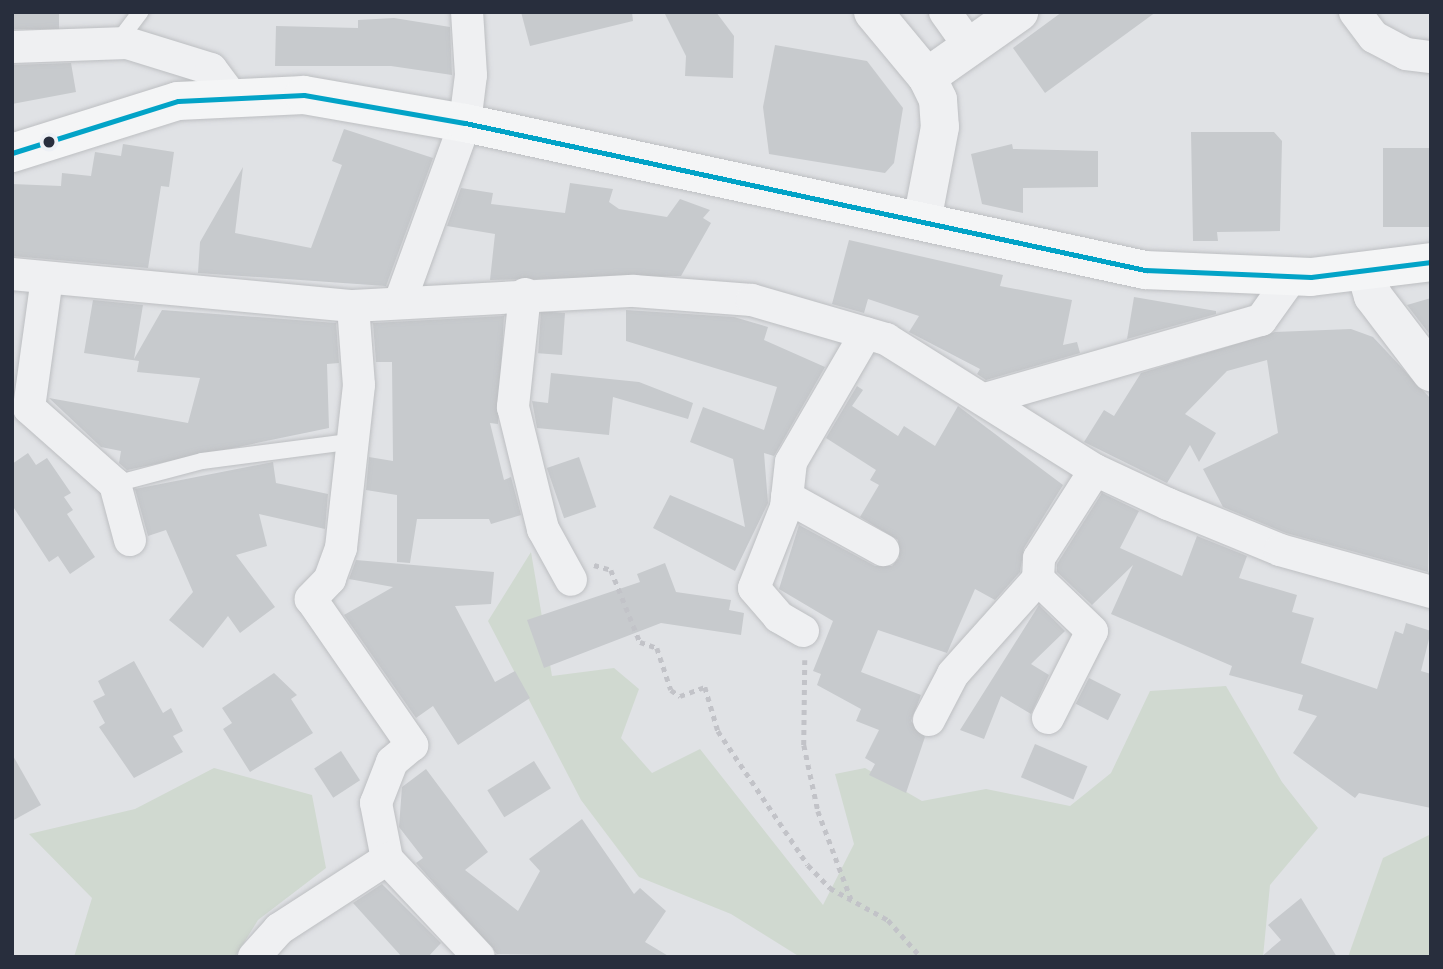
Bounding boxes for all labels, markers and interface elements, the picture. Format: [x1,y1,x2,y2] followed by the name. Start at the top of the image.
[42,135,56,149] unlabelled marker

